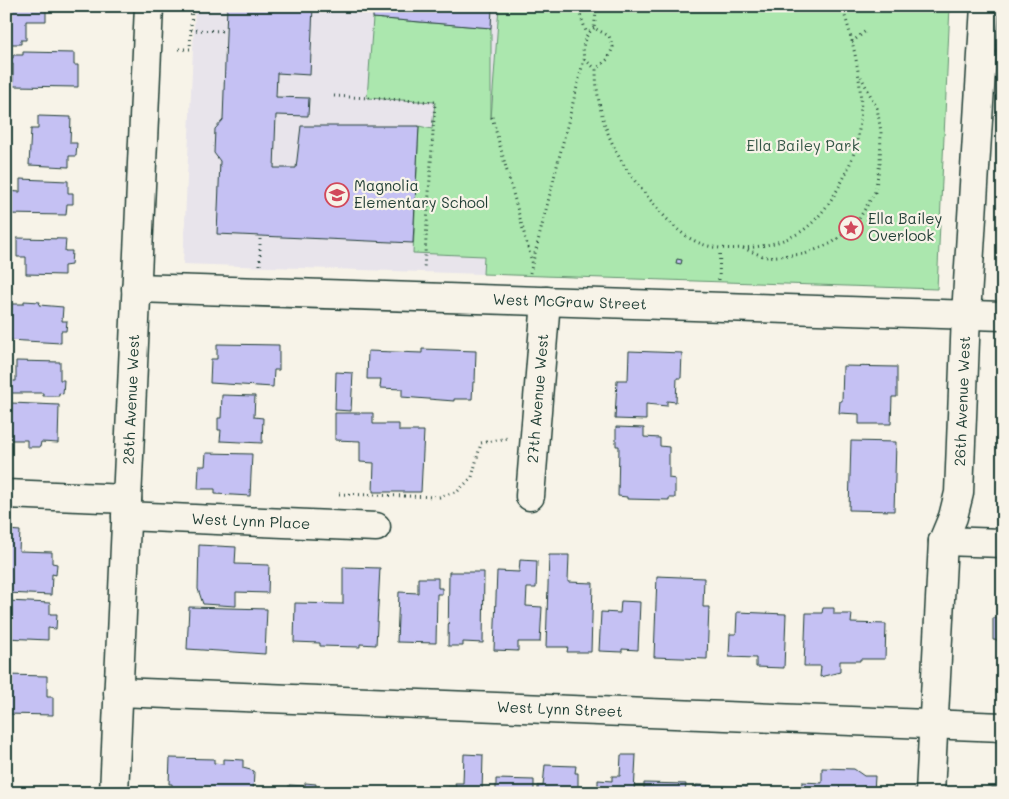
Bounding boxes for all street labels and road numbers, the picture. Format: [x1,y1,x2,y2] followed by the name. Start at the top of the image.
[492,289,647,313] street label: West McGraw Street
[522,333,552,464] street label: 27th Avenue West
[118,334,143,465] street label: 28th Avenue West
[949,336,974,467] street label: 26th Avenue West
[191,508,311,533] street label: West Lynn Place
[496,696,623,721] street label: West Lynn Street

